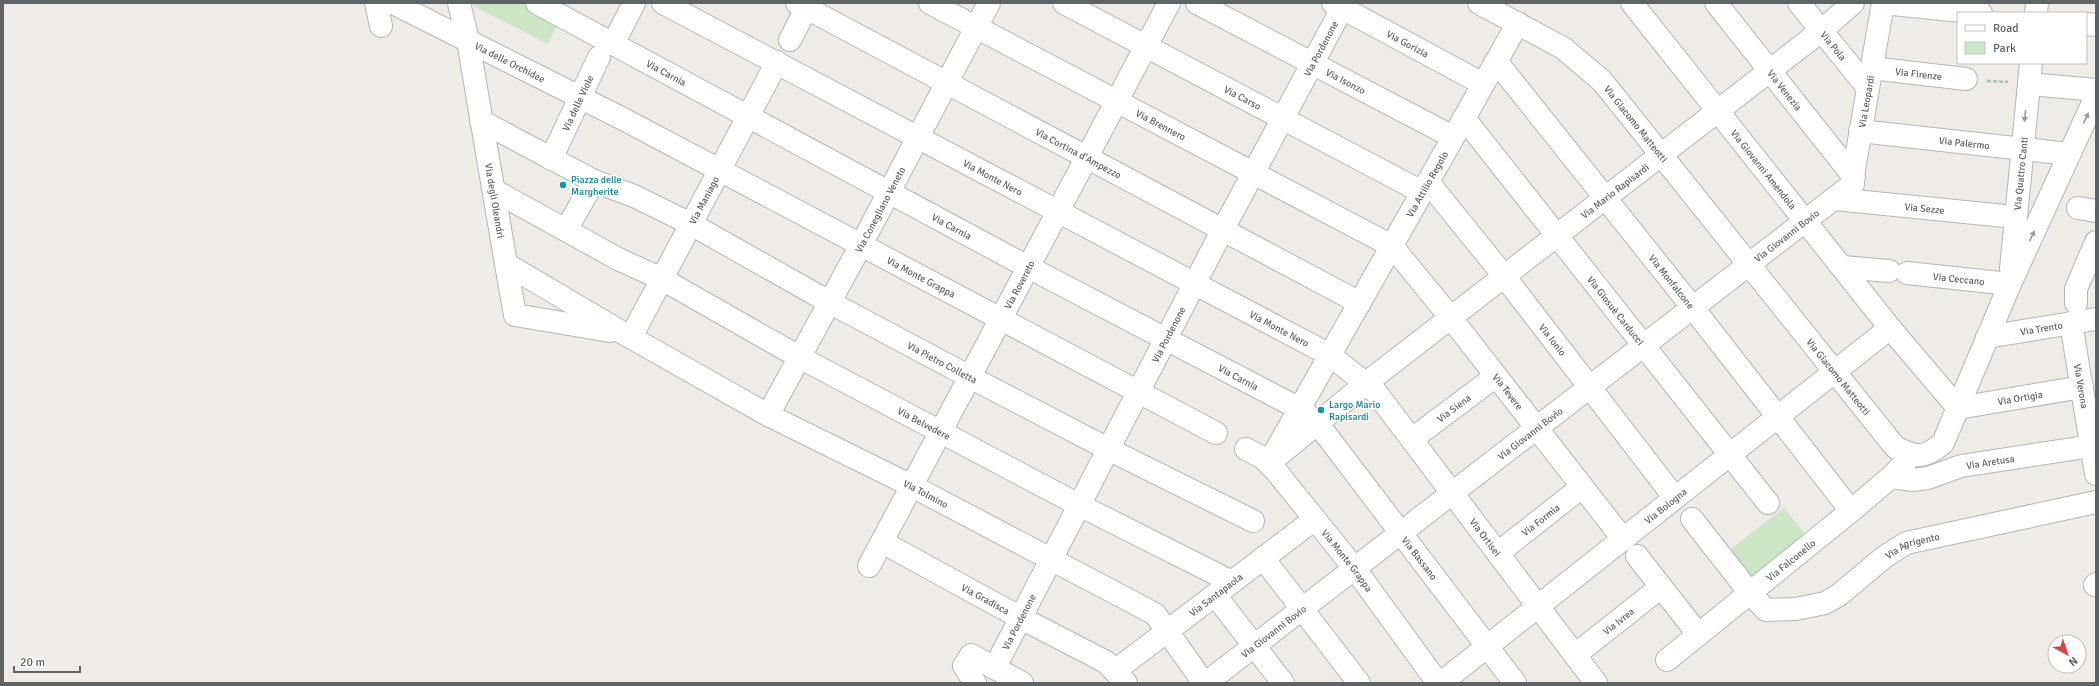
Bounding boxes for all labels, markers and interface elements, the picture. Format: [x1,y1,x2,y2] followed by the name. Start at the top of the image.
[1957,12,2087,64] legend
[1302,19,1341,79] street label: Via Pordenone
[1993,21,2019,36] text: Road
[1384,28,1431,61] street label: Via Gorizia
[1817,29,1848,63] street label: Via Pola
[472,40,547,86] street label: Via delle Orchidee
[1993,41,2016,56] text: Park
[644,58,688,89] street label: Via Carnia
[1323,66,1367,97] street label: Via Isonzo
[1895,66,1943,83] street label: Via Firenze
[1764,68,1804,113] street label: Via Venezia
[560,73,597,133] street label: Via delle Viole
[1856,75,1877,129] street label: Via Leopardi
[1601,83,1670,165] street label: Via Giacomo Matteotti
[1222,84,1263,113] street label: Via Carso
[1133,107,1188,143] street label: Via Brennero
[2022,110,2029,122] one-way arrow
[2083,112,2089,123] one-way arrow
[1033,126,1123,182] street label: Via Cortina d'Ampezzo
[1728,127,1798,212] street label: Via Giovanni Amendola
[1938,135,1990,152] street label: Via Palermo
[2012,136,2031,211] street label: Via Quattro Canti
[1404,149,1451,220] street label: Via Attilio Regolo
[961,157,1024,199] street label: Via Monte Nero
[1579,161,1652,222] street label: Via Mario Rapisardi
[482,162,507,239] street label: Via degli Oleandri
[853,165,908,255] street label: Via Conegliano Veneto
[571,174,622,198] place label: Piazza delle Margherite
[687,175,722,227] street label: Via Maniago
[558,180,568,190] marker: Piazza delle Margherite
[1904,201,1945,217] street label: Via Sezze
[1752,207,1822,265] street label: Via Giovanni Bovio
[929,211,973,243] street label: Via Carnia
[2029,230,2035,241] one-way arrow
[1646,252,1696,312] street label: Via Monfalcone
[884,255,957,301] street label: Via Monte Grappa
[1002,259,1038,311] street label: Via Rovereto
[1932,271,1985,288] street label: Via Ceccano
[1584,274,1646,348] street label: Via Giosuè Carducci
[1150,305,1189,365] street label: Via Pordenone
[1247,309,1311,350] street label: Via Monte Nero
[2019,320,2064,338] street label: Via Trento
[1536,322,1568,359] street label: Via Ionio
[1803,336,1872,418] street label: Via Giacomo Matteotti
[905,340,979,387] street label: Via Pietro Colletta
[1216,362,1260,393] street label: Via Carnia
[2071,363,2090,410] street label: Via Verona
[1489,371,1525,412] street label: Via Tevere
[1997,389,2044,408] street label: Via Ortigia
[1435,392,1474,425] street label: Via Siena
[1329,399,1380,423] place label: Largo Mario Rapisardi
[895,405,952,443] street label: Via Belvedere
[1316,405,1326,415] marker: Largo Mario Rapisardi
[1496,405,1565,463] street label: Via Giovanni Bovio
[1965,453,2015,472] street label: Via Aretusa
[901,478,950,511] street label: Via Tolmino
[1642,486,1690,527] street label: Via Bologna
[1520,502,1563,539] street label: Via Formia
[1466,516,1503,559] street label: Via Ortisei
[1318,527,1375,595] street label: Via Monte Grappa
[1883,531,1941,562] street label: Via Agrigento
[1399,534,1439,583] street label: Via Bassano
[1764,537,1818,584] street label: Via Falconello
[1187,571,1245,619] street label: Via Santapaola
[959,582,1011,617] street label: Via Gradisca
[1000,592,1039,652] street label: Via Pordenone
[1239,603,1309,661] street label: Via Giovanni Bovio
[1601,606,1637,638] street label: Via Ivrea
[2047,634,2087,674] north arrow
[14,648,80,674] scale bar
[2066,654,2080,669] text: N
[20,655,45,670] text: 20 m

